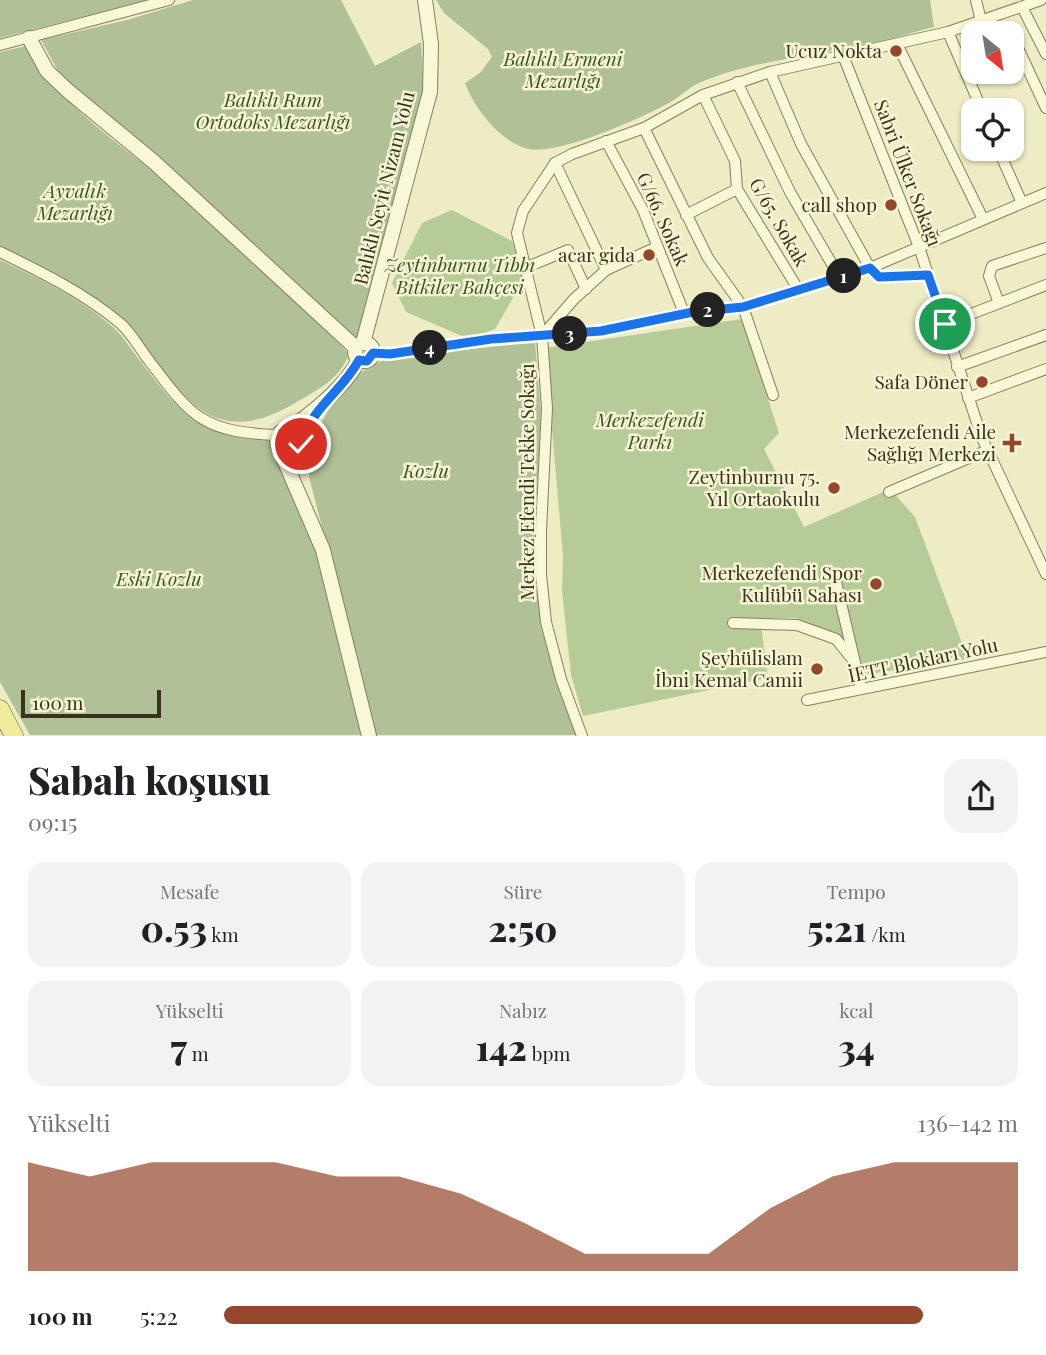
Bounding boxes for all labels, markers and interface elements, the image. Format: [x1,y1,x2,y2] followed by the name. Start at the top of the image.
[961,21,1024,84] north arrow
[961,21,1024,161] map controls
[785,37,883,63] place label: Ucuz Nokta
[888,43,904,59] marker: Ucuz Nokta
[502,45,624,93] park label: Balıklı Ermeni Mezarlığı
[196,86,350,134] park label: Balıklı Rum Ortodoks Mezarlığı
[346,88,420,287] street label: Balıklı Seyit Nizam Yolu
[869,95,949,250] street label: Sabri Ülker Sokağı
[961,98,1024,161] button: locate
[632,168,696,270] street label: G/66. Sokak
[744,173,816,271] street label: G/65. Sokak
[36,177,113,225] park label: Ayvalık Mezarlığı
[802,191,877,217] place label: call shop
[883,197,899,213] marker: call shop
[558,241,636,267] place label: acar gida
[641,247,657,263] marker: acar gida
[384,251,535,299] park label: Zeytinburnu Tıbbı Bitkiler Bahçesi
[826,258,862,294] pin: 1
[840,262,847,288] text: 1
[690,292,726,328] pin: 2
[915,294,975,354] pin
[703,296,712,322] text: 2
[926,305,964,343] icon: arrive
[552,316,588,352] pin: 3
[565,320,574,346] text: 3
[412,330,448,366] pin: 4
[424,334,435,360] text: 4
[513,363,539,601] street label: Merkez Efendi Tekke Sokağı
[874,368,969,394] place label: Safa Döner
[974,374,990,390] marker: Safa Döner
[595,406,705,454] park label: Merkezefendi Parkı
[271,414,331,474] pin
[844,418,996,466] place label: Merkezefendi Aile Sağlığı Merkezi
[282,425,320,463] icon: check
[1002,433,1022,453] marker: Merkezefendi Aile Sağlığı Merkezi
[402,457,449,483] park label: Kozlu
[688,463,820,511] place label: Zeytinburnu 75. Yıl Ortaokulu
[826,480,842,496] marker: Zeytinburnu 75. Yıl Ortaokulu
[701,559,863,607] place label: Merkezefendi Spor Kulübü Sahası
[115,565,202,591] park label: Eski Kozlu
[868,576,884,592] marker: Merkezefendi Spor Kulübü Sahası
[845,630,1000,688] street label: İETT Blokları Yolu
[655,644,803,692] place label: Şeyhülislam İbni Kemal Camii
[809,661,825,677] marker: Şeyhülislam İbni Kemal Camii
[21,687,161,718] scale bar
[32,689,83,715] text: 100 m
[28,754,271,805] text: Sabah koşusu
[944,759,1018,833] button: share
[28,806,77,837] text: 09:15
[160,878,219,904] text: Mesafe
[503,878,542,904] text: Süre
[827,878,886,904] text: Tempo
[141,904,207,951] text: 0.53
[489,904,557,951] text: 2:50
[807,904,866,951] text: 5:21
[207,921,239,947] text: km
[866,921,906,947] text: /km
[156,997,224,1023] text: Yükselti
[499,997,547,1023] text: Nabız
[839,997,873,1023] text: kcal
[171,1023,187,1070] text: 7
[476,1023,527,1070] text: 142
[838,1023,875,1070] text: 34
[187,1040,209,1066] text: m
[527,1040,570,1066] text: bpm
[28,1107,110,1138] text: Yükselti
[917,1107,1018,1138] text: 136–142 m
[28,1300,93,1331] text: 100 m
[140,1300,178,1331] text: 5:22

